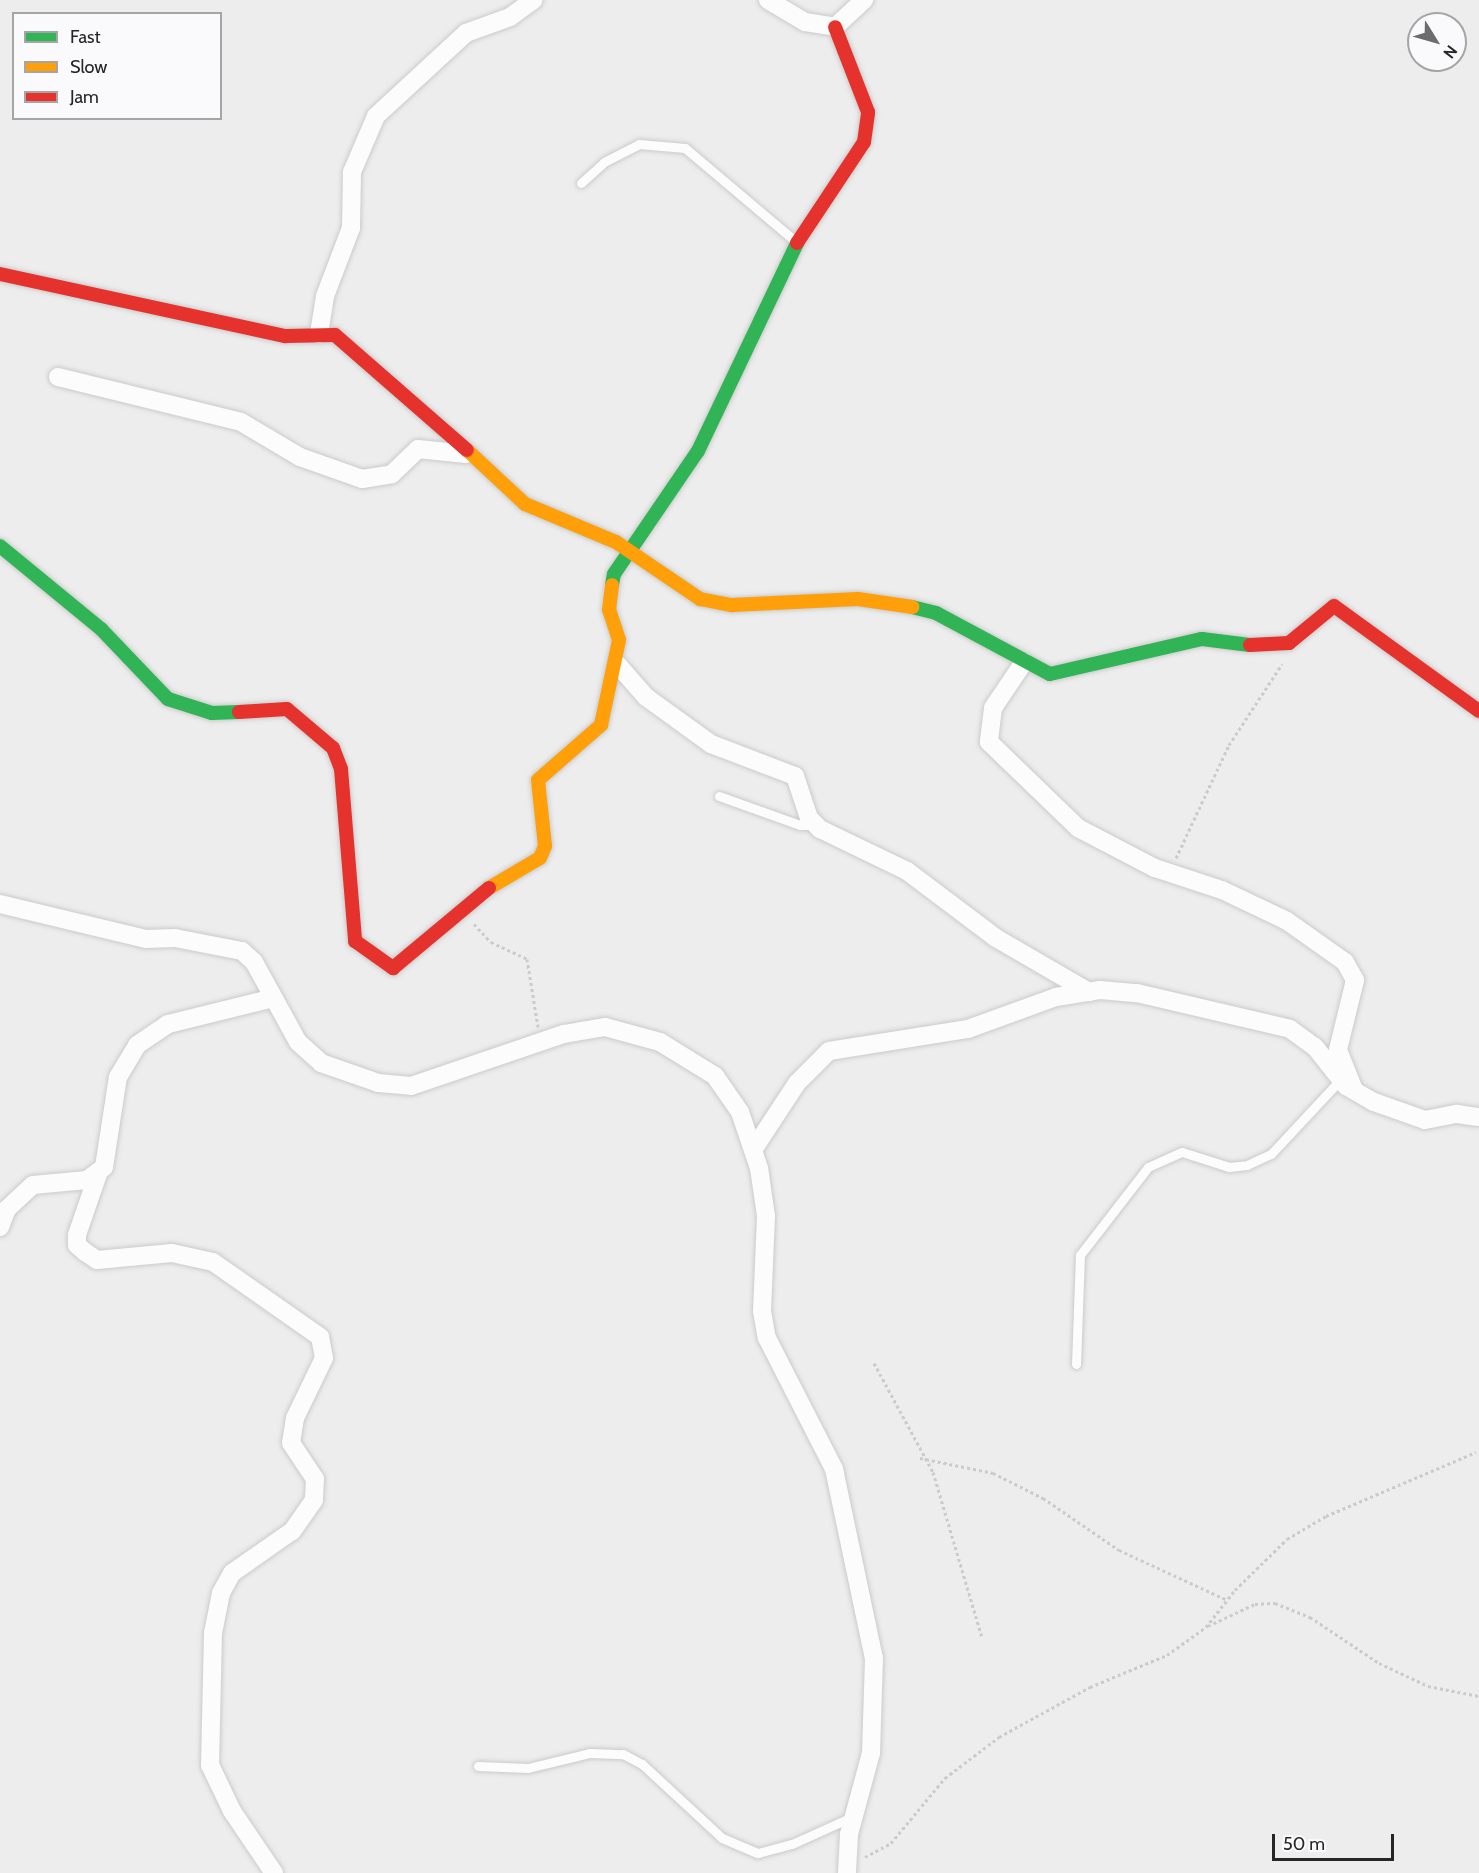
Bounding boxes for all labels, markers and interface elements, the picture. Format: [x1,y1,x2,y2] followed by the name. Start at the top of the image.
[12,12,222,120] legend
[1407,12,1467,72] north arrow
[70,26,101,48] text: Fast
[1439,42,1461,62] text: N
[70,56,107,78] text: Slow
[70,86,99,108] text: Jam
[1275,1822,1396,1860] scale bar
[1283,1833,1325,1855] text: 50 m

